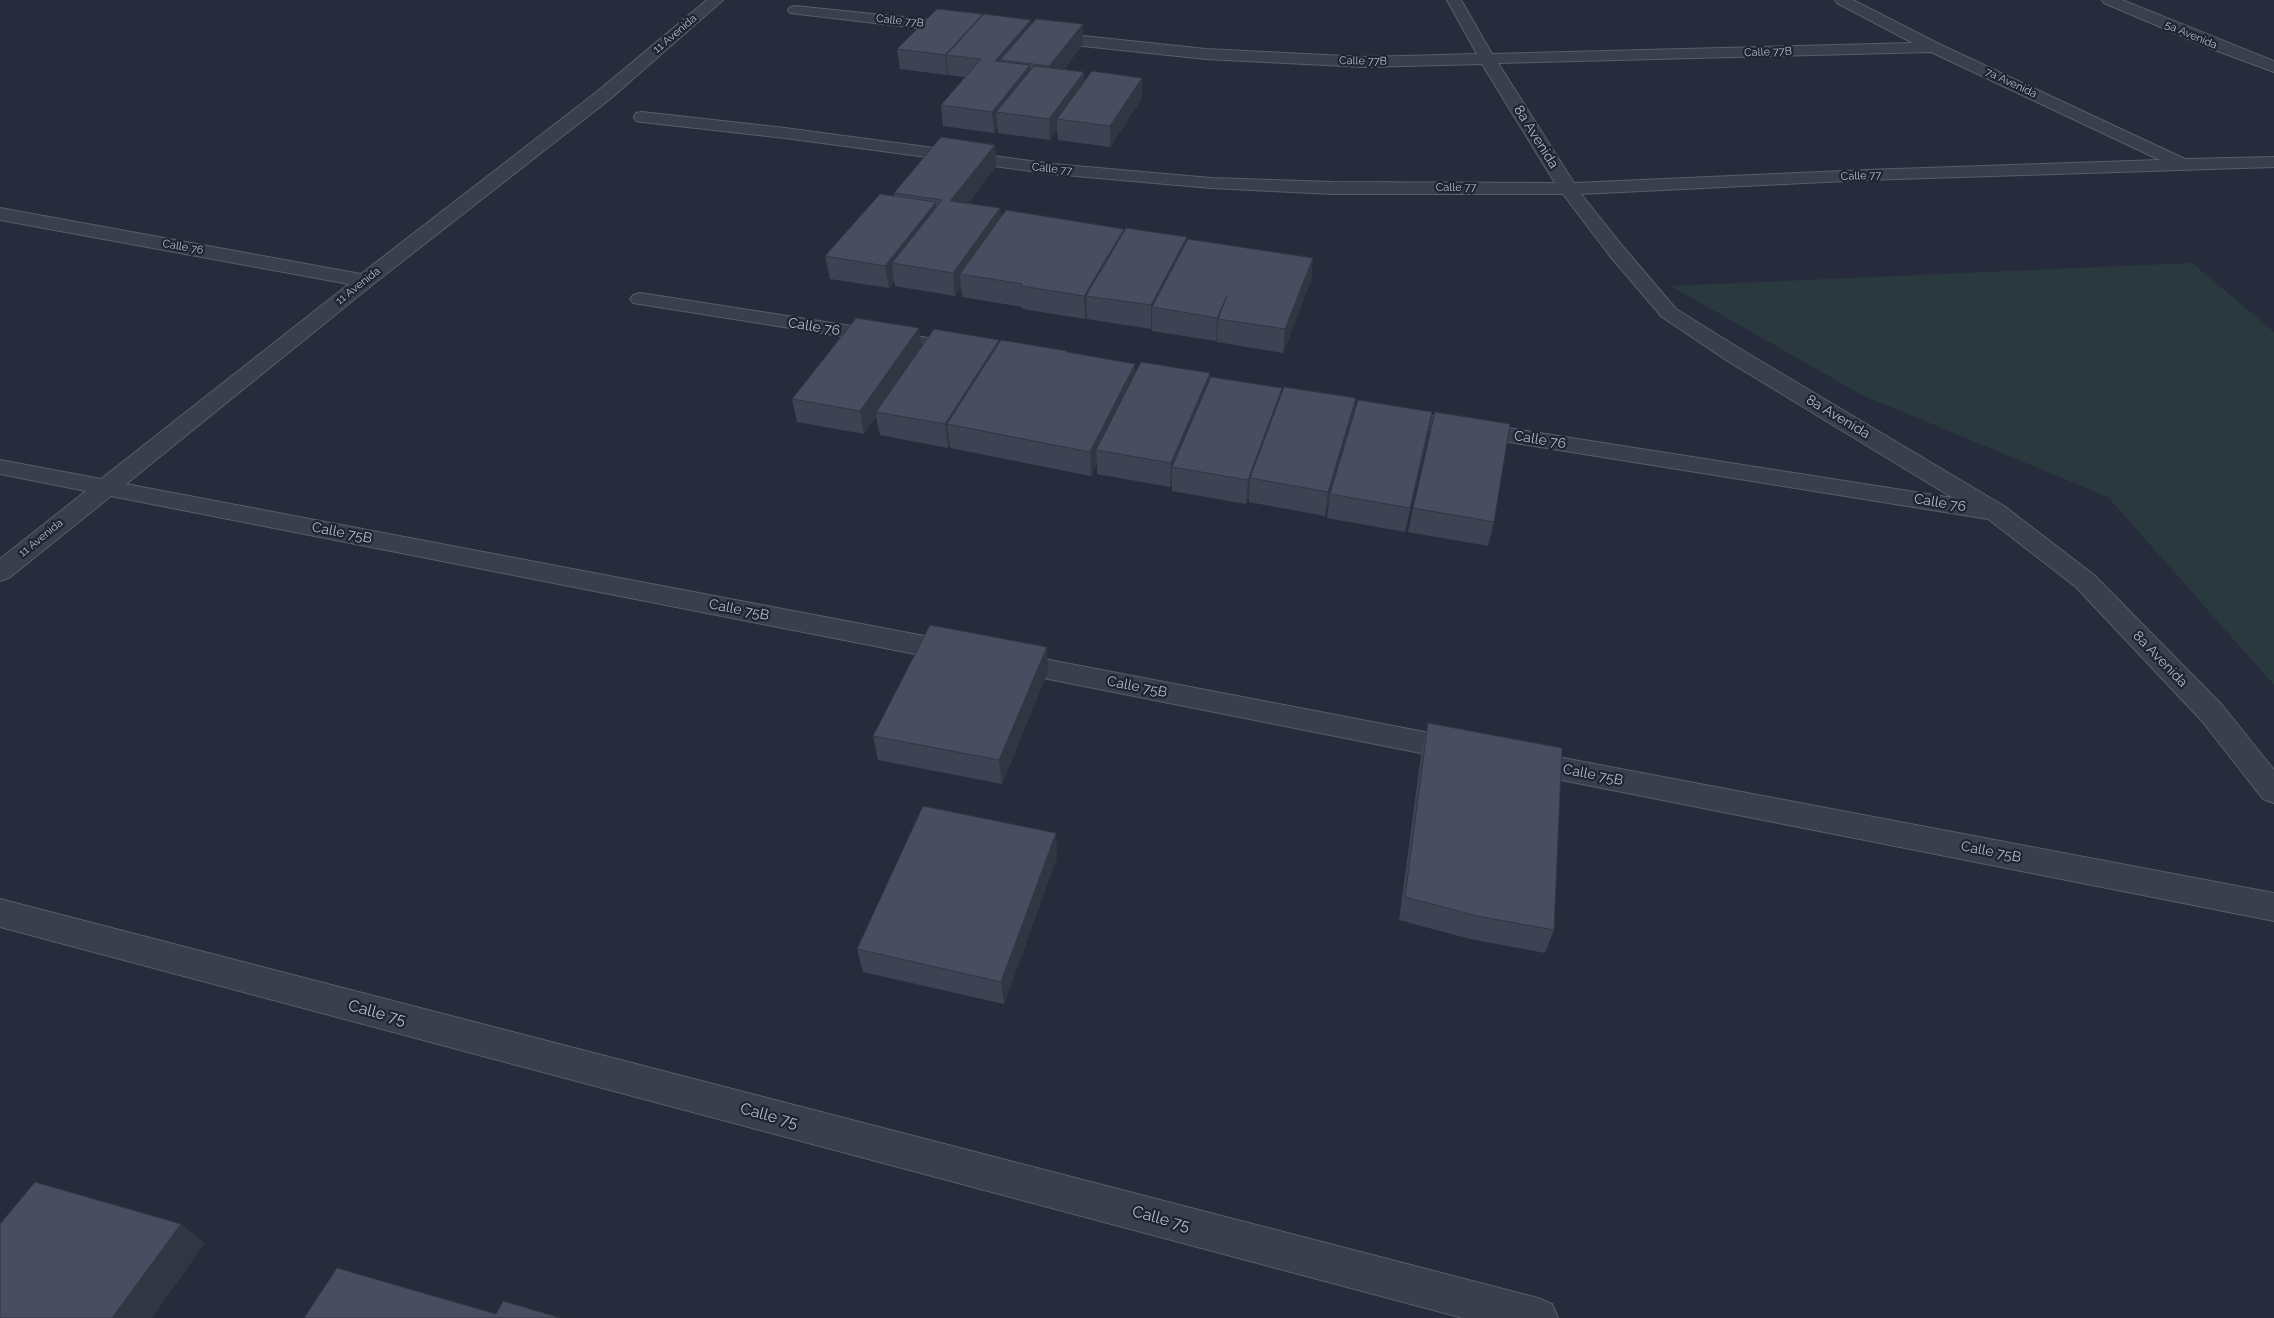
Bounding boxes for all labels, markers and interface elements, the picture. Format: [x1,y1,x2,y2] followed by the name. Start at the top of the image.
[650,12,700,56] street label: 11 Avenida
[875,12,925,30] street label: Calle 77B
[2163,18,2219,52] street label: 5a Avenida
[1744,45,1792,59] street label: Calle 77B
[1339,54,1387,68] street label: Calle 77B
[1983,65,2039,101] street label: 7a Avenida
[1510,102,1562,172] street label: 8a Avenida
[1031,160,1073,178] street label: Calle 77
[1841,169,1881,183] street label: Calle 77
[1436,181,1476,195] street label: Calle 77
[162,237,204,257] street label: Calle 76
[333,264,383,308] street label: 11 Avenida
[787,315,841,339] street label: Calle 76
[1803,391,1873,443] street label: 8a Avenida
[1513,428,1567,452] street label: Calle 76
[1913,491,1967,515] street label: Calle 76
[16,516,66,560] street label: 11 Avenida
[311,519,373,547] street label: Calle 75B
[708,596,770,624] street label: Calle 75B
[2129,627,2191,691] street label: 8a Avenida
[1106,673,1168,701] street label: Calle 75B
[1562,761,1624,789] street label: Calle 75B
[1960,838,2022,866] street label: Calle 75B
[346,996,408,1030] street label: Calle 75
[738,1099,800,1133] street label: Calle 75
[1130,1202,1192,1236] street label: Calle 75

